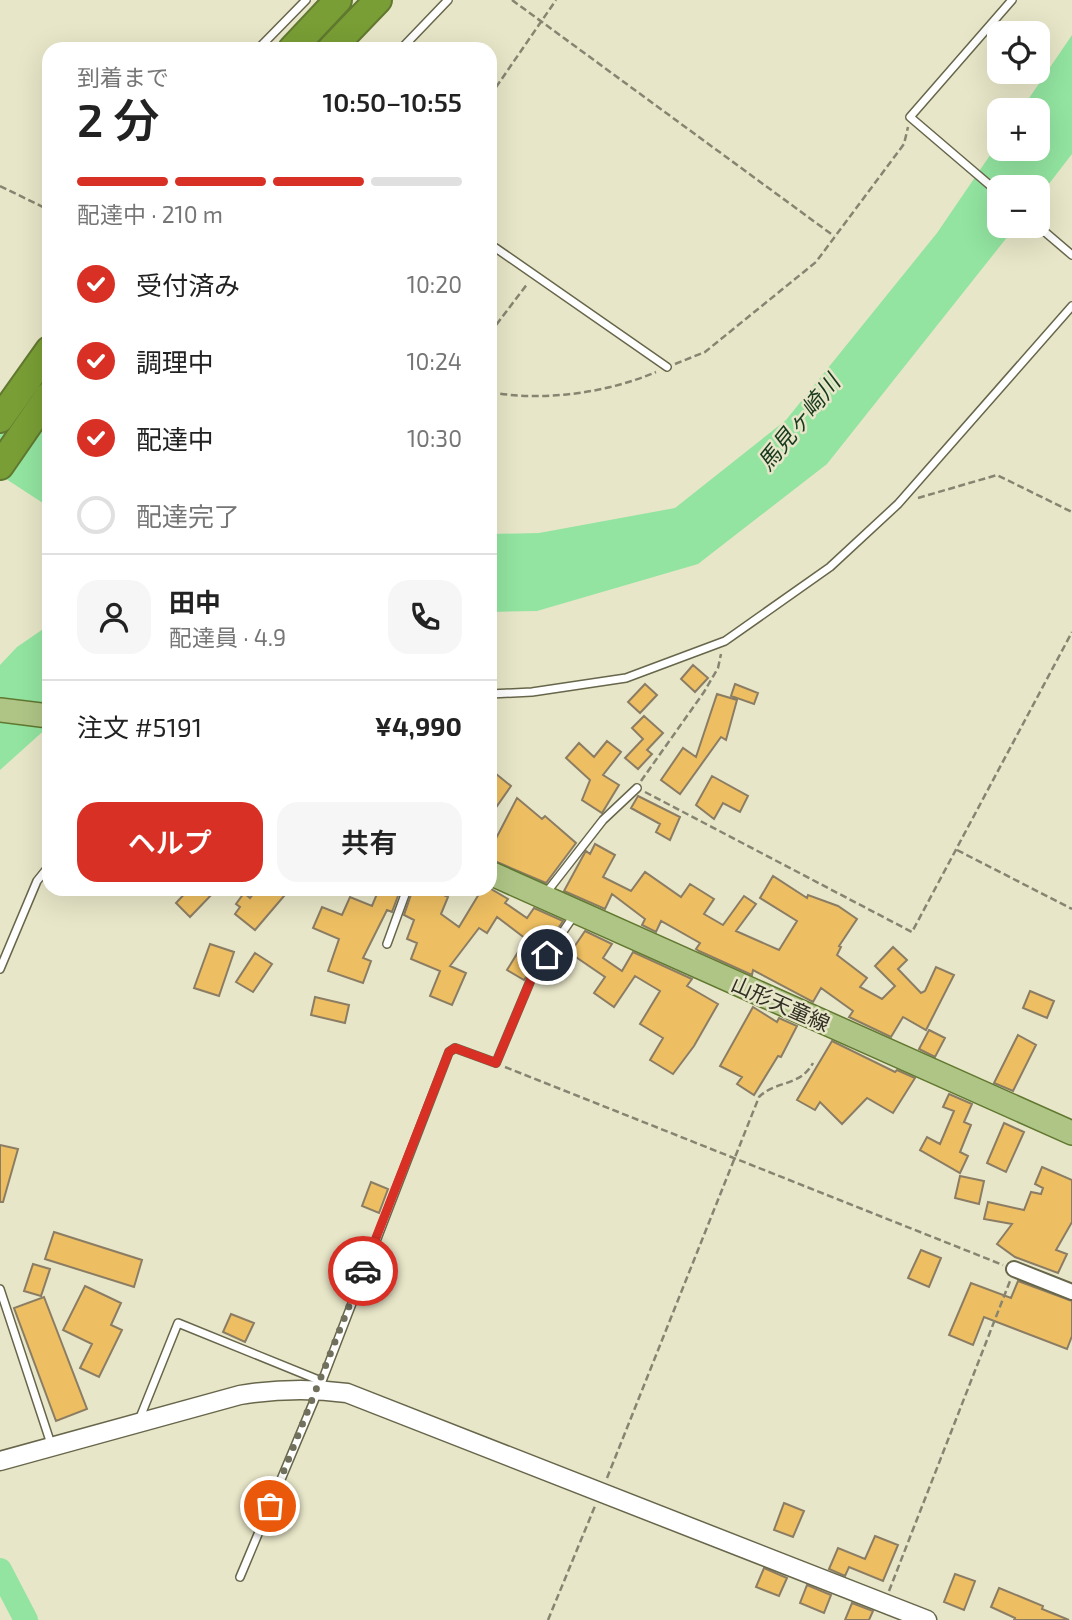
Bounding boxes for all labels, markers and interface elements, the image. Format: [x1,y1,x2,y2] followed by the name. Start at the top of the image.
[987,21,1050,238] map controls
[987,21,1050,84] button: locate
[77,63,169,91] text: 到着まで
[322,86,462,117] text: 10:50–10:55
[77,91,159,146] text: 2 分
[987,98,1050,161] button: +
[987,175,1050,238] button: −
[77,200,223,228] text: 配達中 · 210 m
[77,265,115,303] icon: check
[136,269,240,300] text: 受付済み
[407,270,462,298] text: 10:20
[77,342,115,380] icon: check
[136,346,214,377] text: 調理中
[406,347,462,375] text: 10:24
[751,366,847,475] water label: 馬見ヶ崎川
[77,419,115,457] icon: check
[136,423,214,454] text: 配達中
[407,424,462,452] text: 10:30
[136,500,240,531] text: 配達完了
[77,580,151,654] button: person
[388,580,462,654] button: phone
[169,586,221,617] text: 田中
[169,623,286,651] text: 配達員 · 4.9
[375,710,462,741] text: ¥4,990
[77,711,202,742] text: 注文 #5191
[77,802,263,882] button: ヘルプ
[277,802,462,882] button: 共有
[517,925,577,985] pin
[528,936,566,974] icon: home
[728,970,834,1036] street label: 山形天童線
[328,1236,398,1306] courier
[344,1252,382,1290] icon: car
[240,1476,300,1536] pin
[251,1487,289,1525] icon: bag

